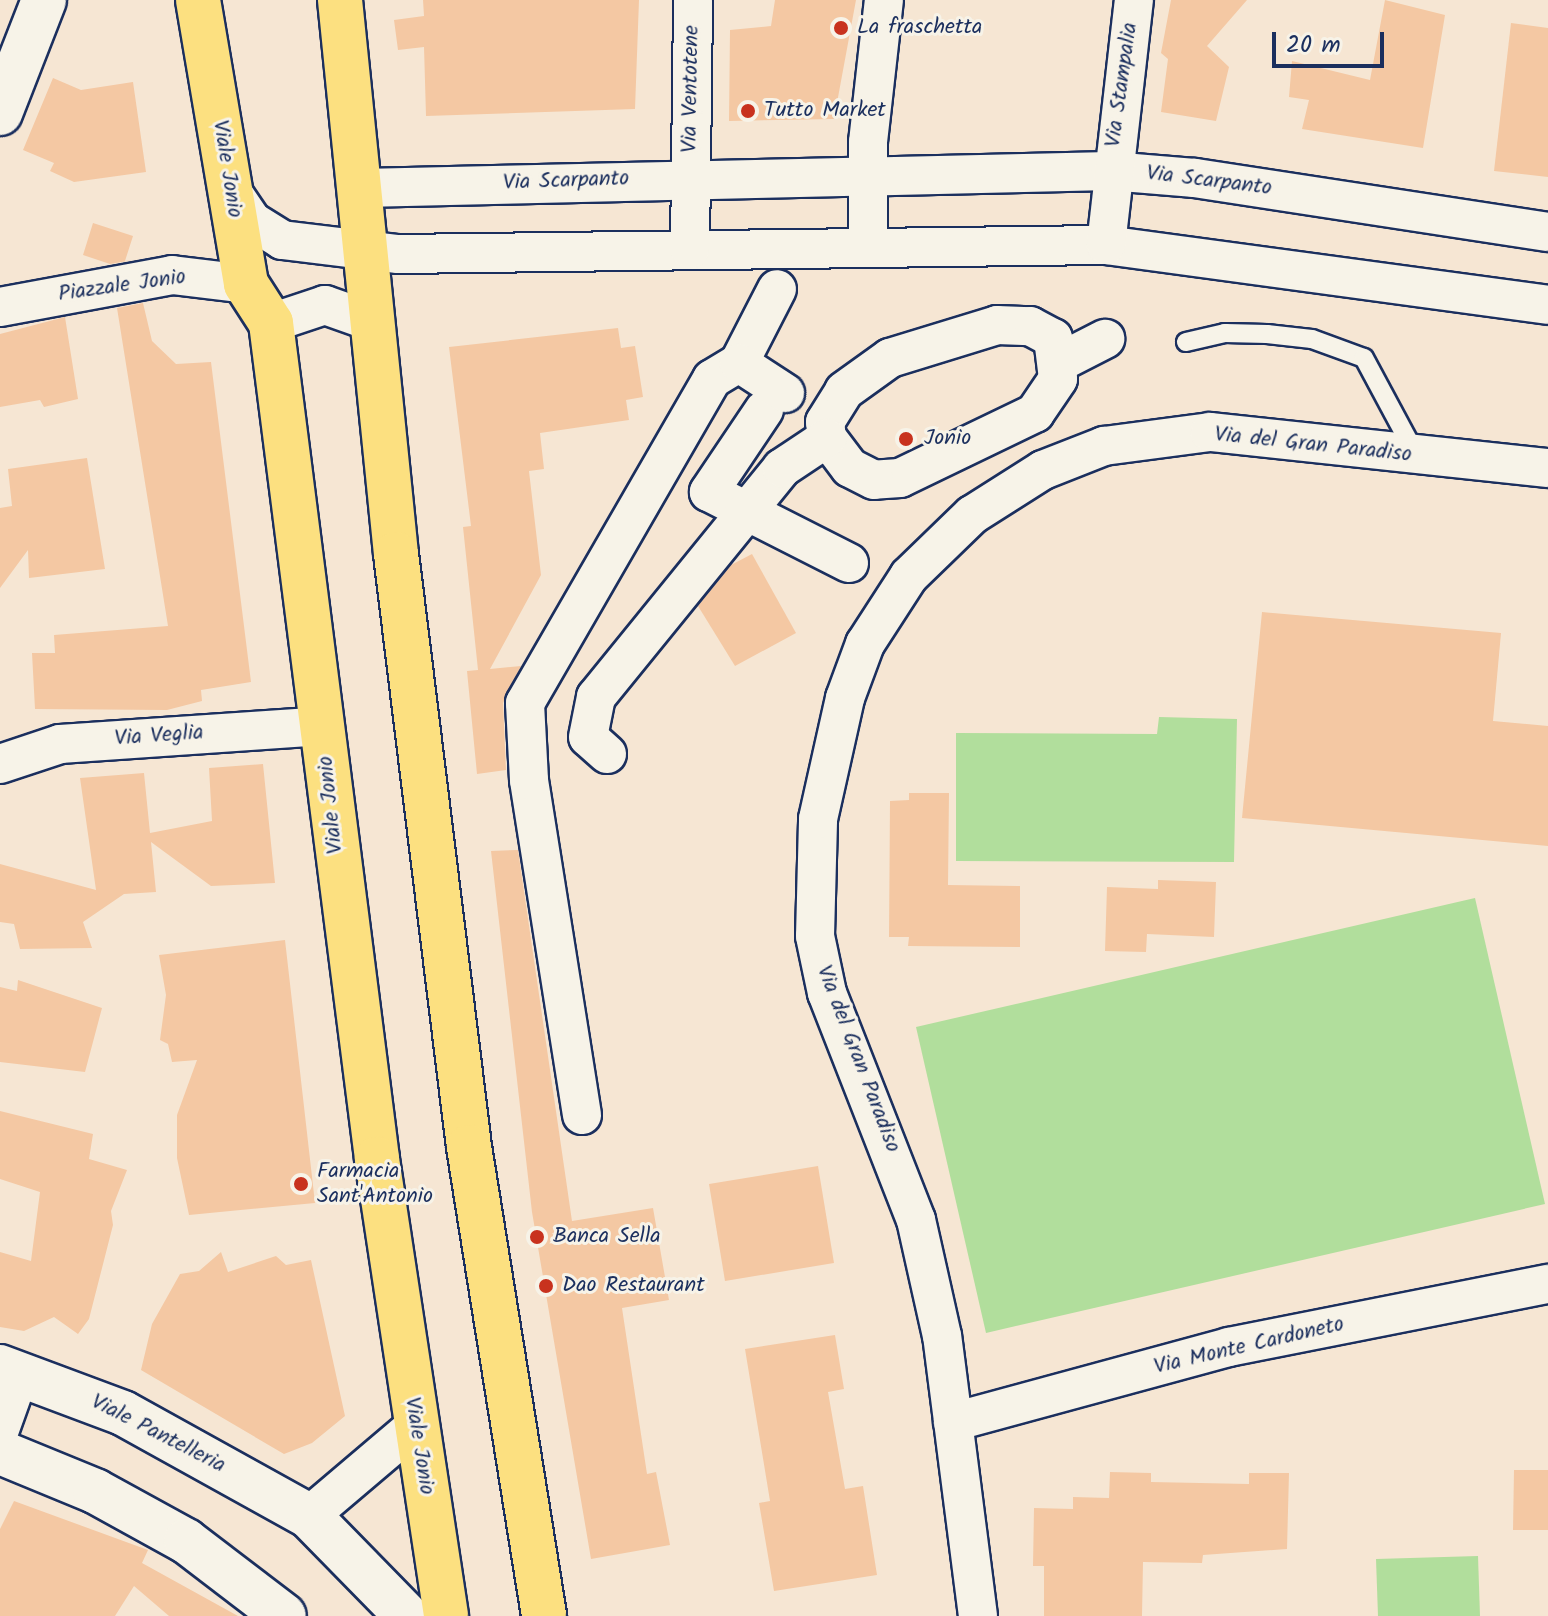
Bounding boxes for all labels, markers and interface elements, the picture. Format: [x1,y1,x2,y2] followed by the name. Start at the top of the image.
[857,15,982,41] place label: La fraschetta
[1276,16,1388,66] scale bar
[832,19,850,37] marker: La fraschetta
[1100,21,1144,149] street label: Via Stampalia
[677,25,705,153] street label: Via Ventotene
[1286,26,1341,65] text: 20 m
[764,98,886,124] place label: Tutto Market
[739,102,757,120] marker: Tutto Market
[206,118,248,220] street label: Viale Jonio
[1145,160,1273,202] street label: Via Scarpanto
[502,166,630,196] street label: Via Scarpanto
[57,264,187,308] street label: Piazzale Jonio
[1213,422,1413,468] street label: Via del Gran Paradiso
[924,426,971,452] place label: Jonio
[895,428,917,450] marker: Jonio
[114,720,204,752] street label: Via Veglia
[313,755,349,855] street label: Viale Jonio
[810,962,906,1156] street label: Via del Gran Paradiso
[317,1158,433,1210] place label: Farmacia Sant'Antonio
[292,1175,310,1193] marker: Farmacia Sant'Antonio
[553,1224,661,1250] place label: Banca Sella
[528,1228,546,1246] marker: Banca Sella
[562,1273,705,1299] place label: Dao Restaurant
[537,1277,555,1295] marker: Dao Restaurant
[1151,1311,1347,1381] street label: Via Monte Cardoneto
[86,1389,230,1479] street label: Viale Pantelleria
[398,1395,440,1497] street label: Viale Jonio

